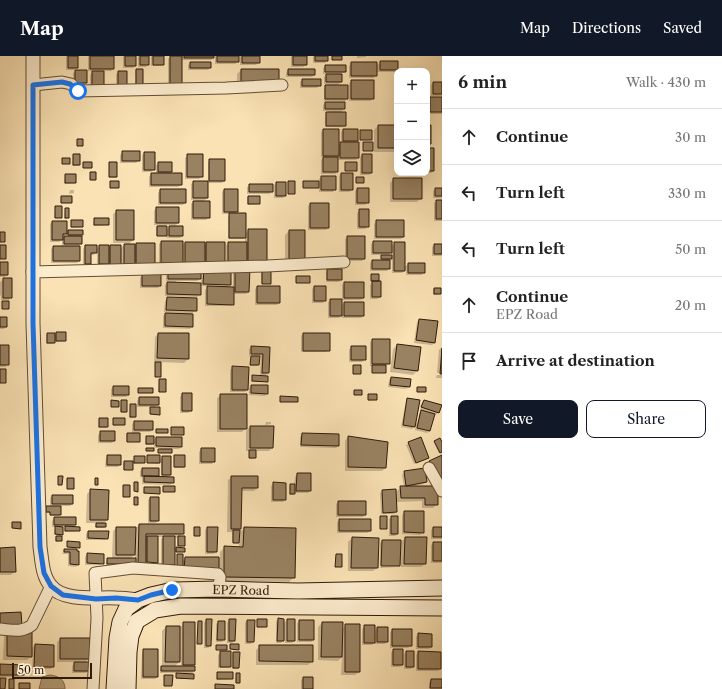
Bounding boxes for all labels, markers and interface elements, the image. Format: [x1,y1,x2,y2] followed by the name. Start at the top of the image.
[20,17,64,40] text: Map
[520,19,550,37] text: Map
[572,19,641,37] text: Directions
[663,19,702,37] text: Saved
[394,68,430,176] map controls
[394,68,430,104] button: +
[458,72,507,92] text: 6 min
[626,74,706,90] text: Walk · 430 m
[69,82,87,100] route start
[394,104,430,140] button: −
[458,126,480,148] icon: ahead
[496,127,568,146] text: Continue
[675,129,706,145] text: 30 m
[394,140,430,176] button: layers
[458,182,480,204] icon: left
[496,183,565,202] text: Turn left
[668,185,706,201] text: 330 m
[458,238,480,260] icon: left
[496,239,565,258] text: Turn left
[675,241,706,257] text: 50 m
[496,287,568,306] text: Continue
[458,294,480,316] icon: ahead
[675,297,706,313] text: 20 m
[496,306,558,322] text: EPZ Road
[458,350,480,372] icon: arrive
[496,351,655,370] text: Arrive at destination
[458,400,578,438] button: Save
[586,400,706,438] button: Share
[163,581,181,599] route end
[212,582,270,598] street label: EPZ Road
[12,661,92,680] scale bar
[18,663,44,677] text: 50 m

